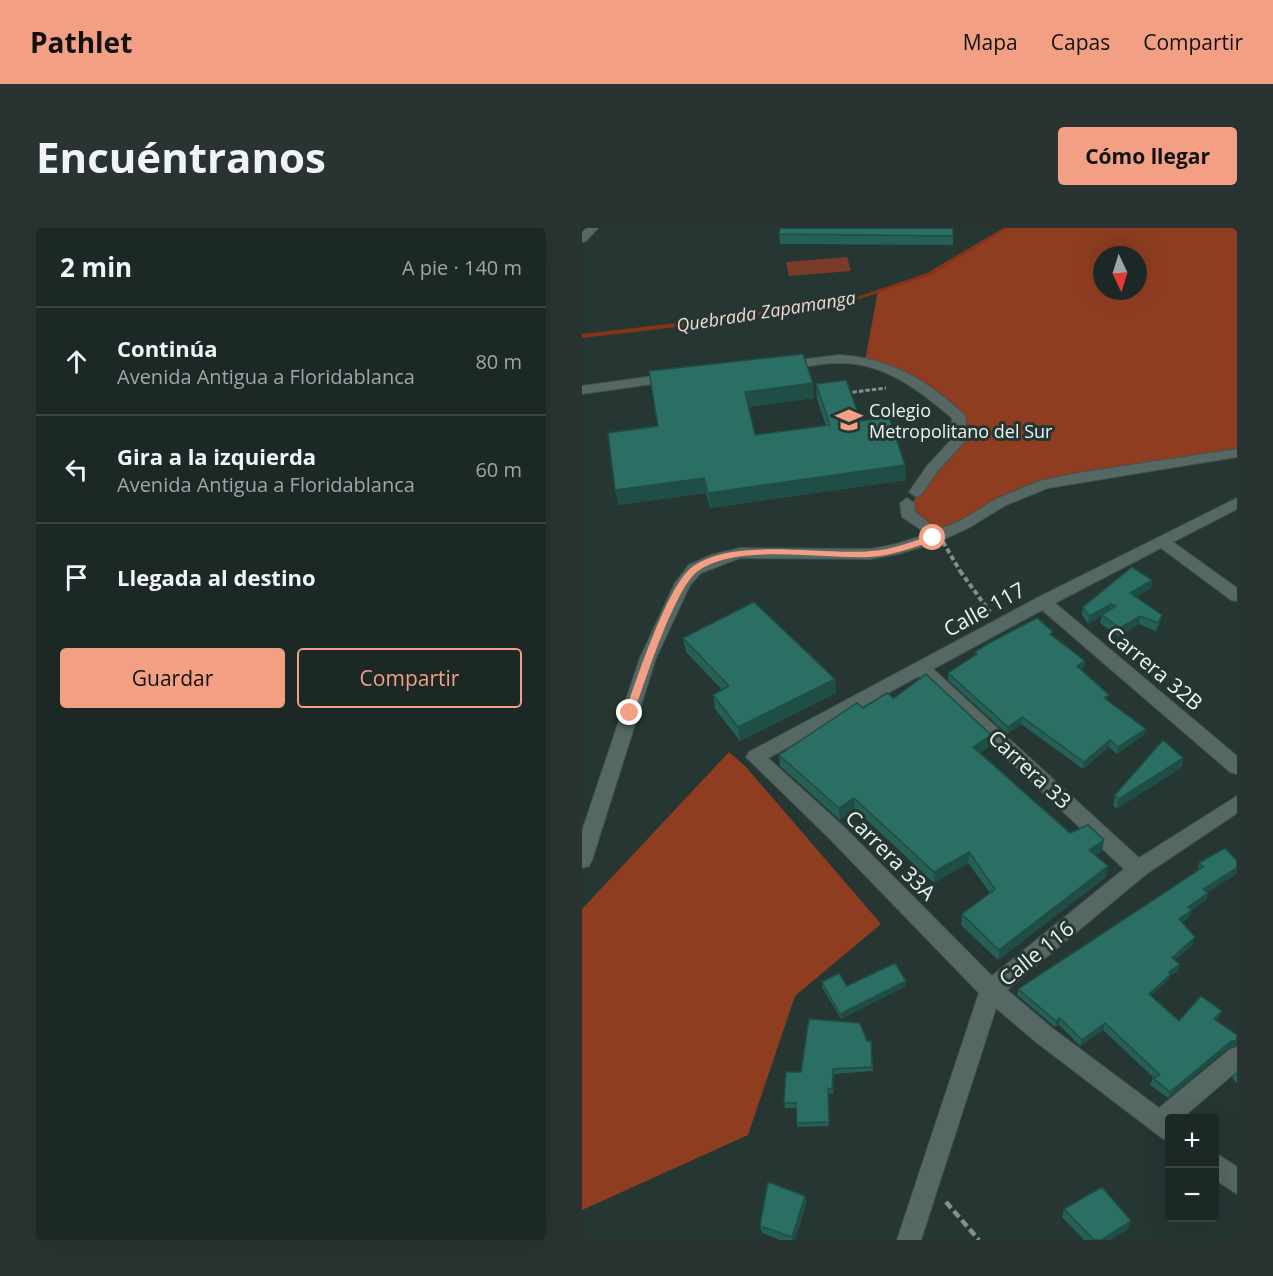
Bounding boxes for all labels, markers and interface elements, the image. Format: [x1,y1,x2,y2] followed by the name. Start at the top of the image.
[30,23,132,61] text: Pathlet
[963,28,1018,56] text: Mapa
[1051,28,1110,56] text: Capas
[1143,28,1243,56] text: Compartir
[1058,127,1237,185] button: Cómo llegar
[36,128,326,185] text: Encuéntranos
[1093,246,1147,300] north arrow
[60,249,132,285] text: 2 min
[402,254,522,281] text: A pie · 140 m
[675,285,857,337] water label: Quebrada Zapamanga
[117,333,218,363] text: Continúa
[60,345,93,378] icon: ahead
[475,348,522,375] text: 80 m
[117,363,415,390] text: Avenida Antigua a Floridablanca
[869,398,1053,443] place label: Colegio Metropolitano del Sur
[834,405,864,435] school or university icon: Colegio Metropolitano del Sur
[117,441,316,471] text: Gira a la izquierda
[60,453,93,486] icon: left
[475,456,522,483] text: 60 m
[117,471,415,498] text: Avenida Antigua a Floridablanca
[919,524,945,550] route start
[60,561,93,594] icon: arrive
[117,562,316,592] text: Llegada al destino
[938,575,1030,643] street label: Calle 117
[1101,620,1209,716] street label: Carrera 32B
[60,648,285,708] button: Guardar
[297,648,522,708] button: Compartir
[616,699,642,725] route end
[983,723,1077,815] street label: Carrera 33
[840,804,943,907] street label: Carrera 33A
[993,914,1079,992] street label: Calle 116
[1165,1114,1219,1222] map controls
[1165,1114,1219,1168] button: +
[1165,1168,1219,1222] button: −

